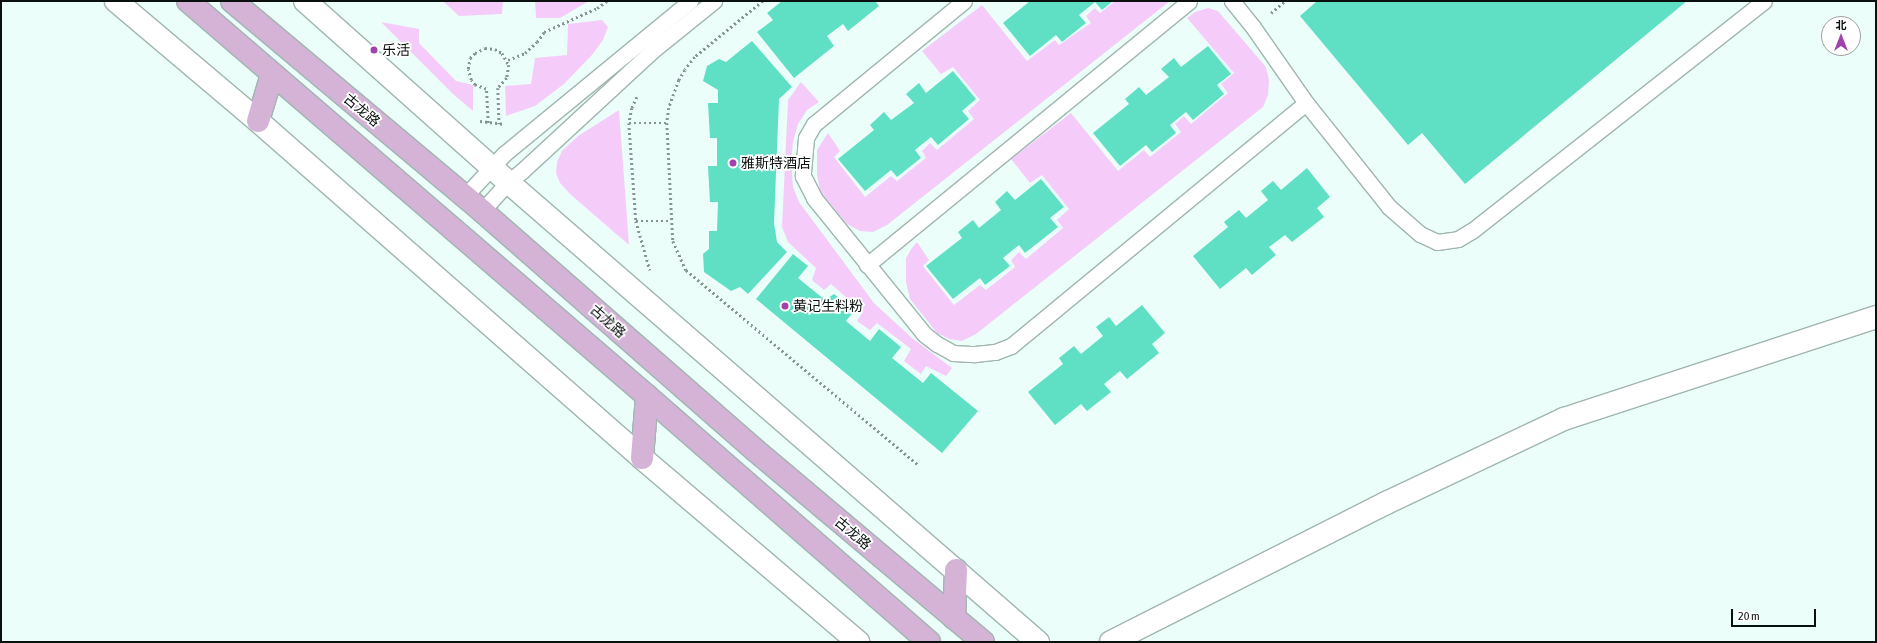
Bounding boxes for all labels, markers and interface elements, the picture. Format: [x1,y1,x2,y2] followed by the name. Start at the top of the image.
[1821,16,1861,56] north arrow
[1836,19,1847,31] text: 北
[382,42,410,58] place label: 乐活
[369,45,379,55] marker: 乐活
[341,90,383,130] street label: 古龙路
[741,155,811,171] place label: 雅斯特酒店
[728,158,738,168] marker: 雅斯特酒店
[793,298,863,314] place label: 黄记生料粉
[587,301,629,341] street label: 古龙路
[780,301,790,311] marker: 黄记生料粉
[832,513,874,553] street label: 古龙路
[1733,601,1818,627] scale bar
[1738,609,1760,623] text: 20 m

